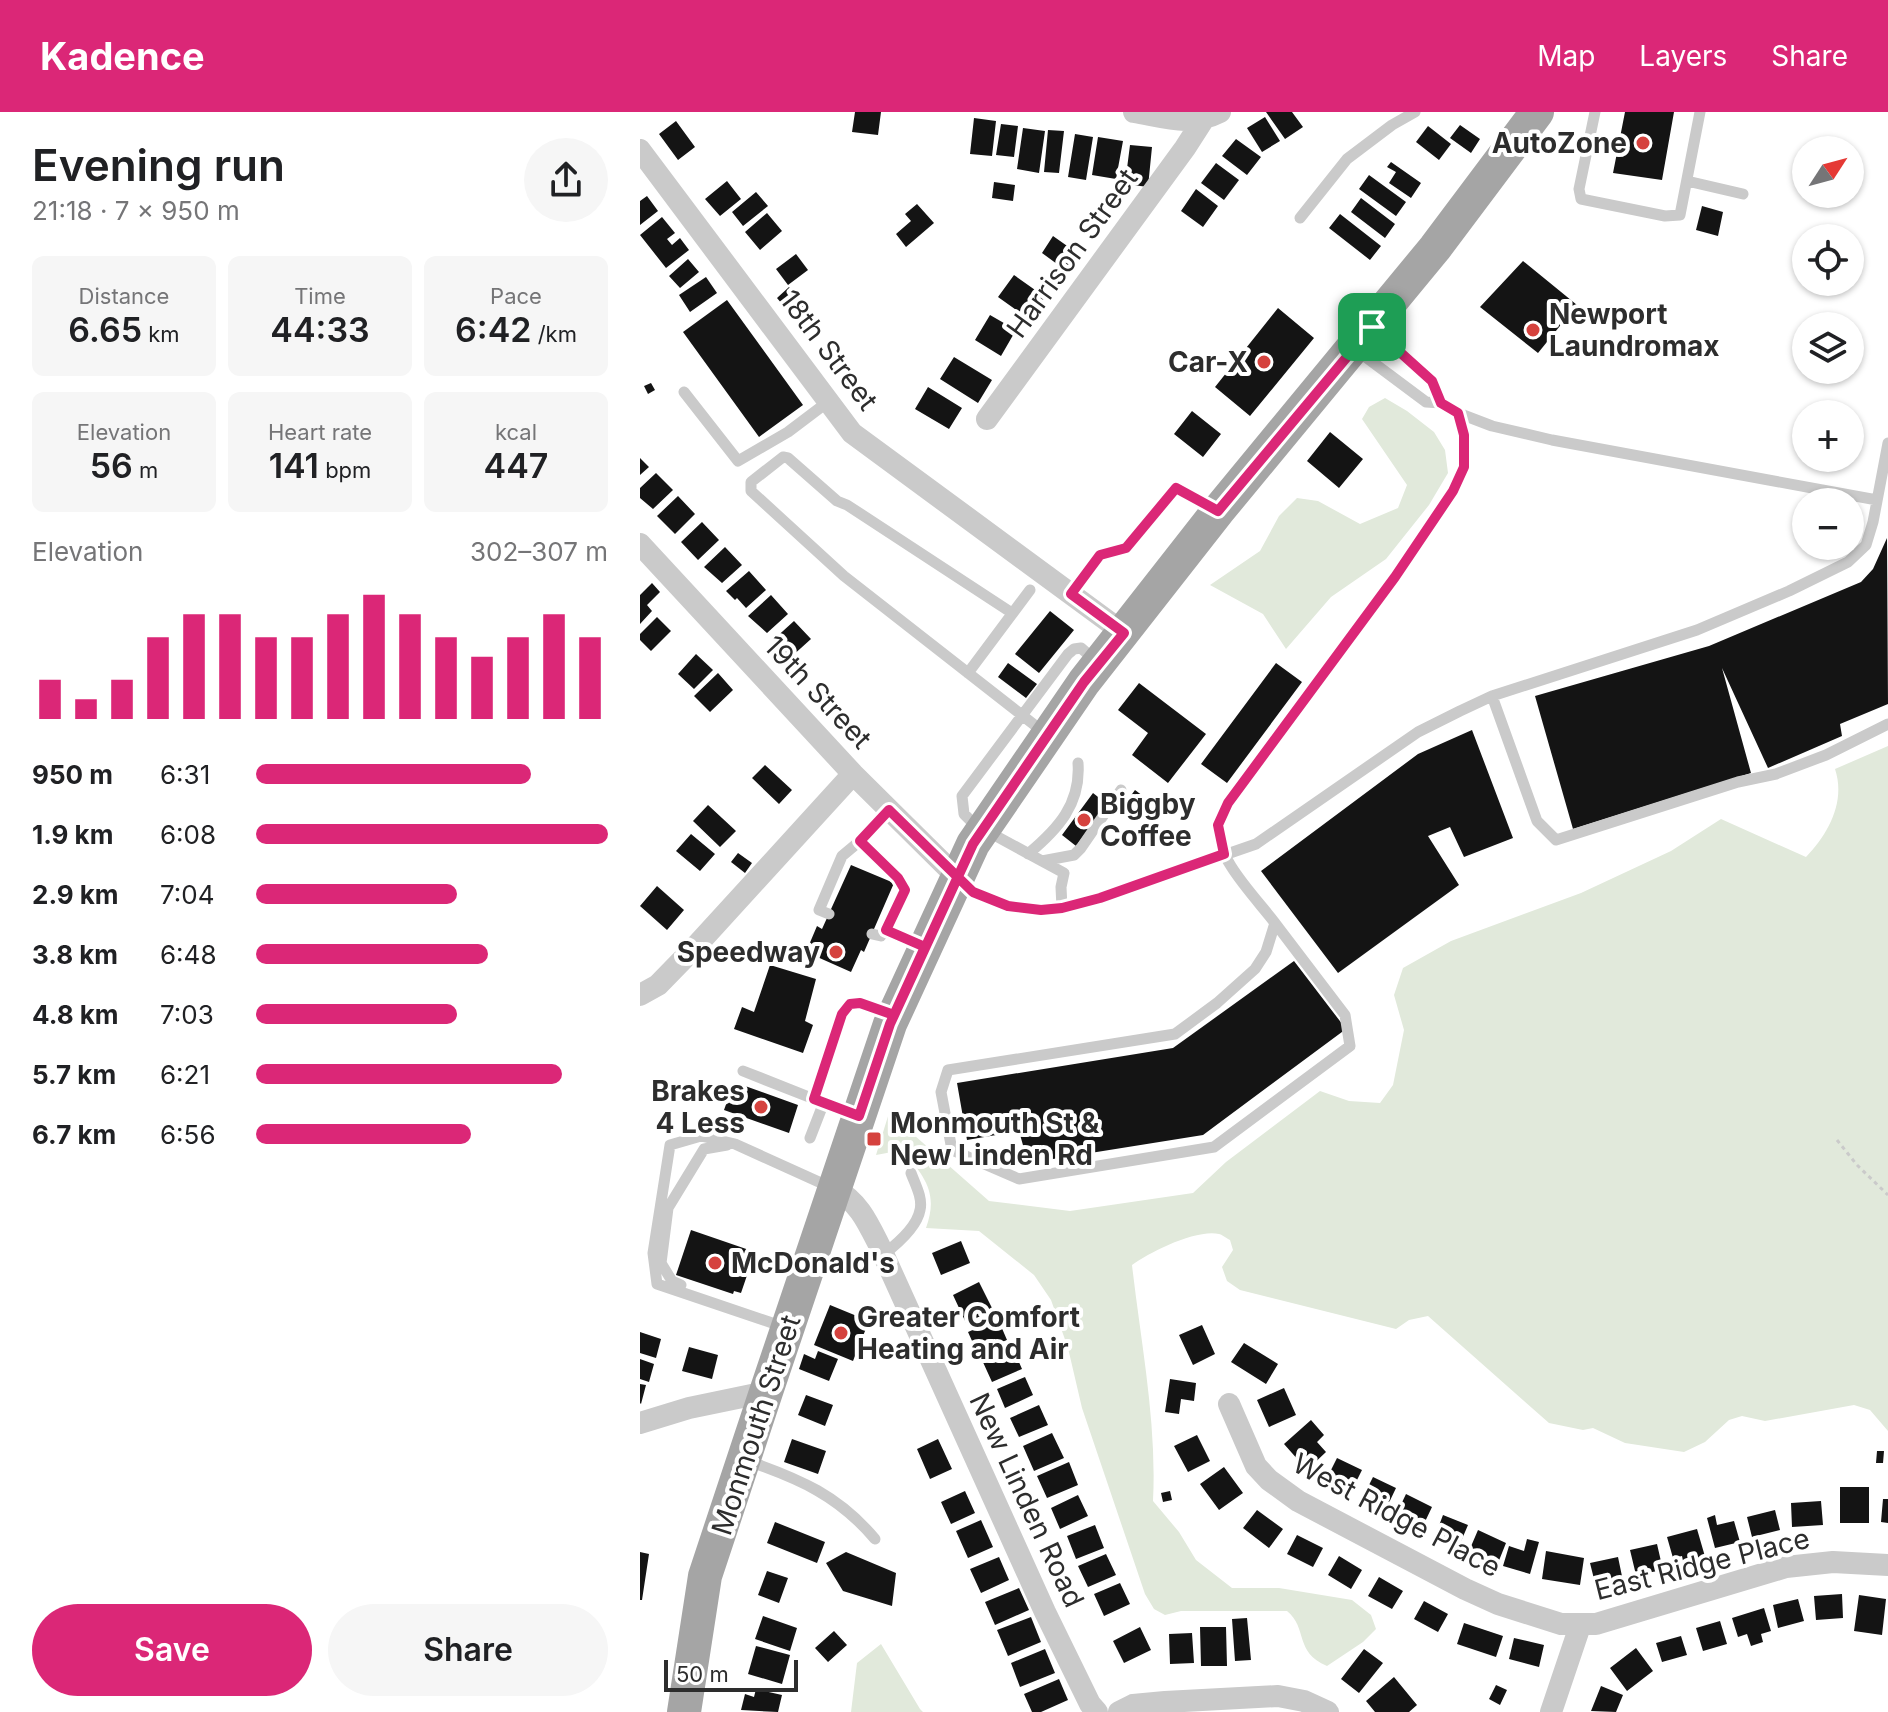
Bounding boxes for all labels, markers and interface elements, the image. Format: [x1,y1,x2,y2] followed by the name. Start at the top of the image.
[40,33,205,79] text: Kadence
[1537,39,1595,73] text: Map
[1639,39,1727,73] text: Layers
[1771,39,1848,73] text: Share
[1492,126,1627,160] place label: AutoZone
[1634,134,1652,152] marker: AutoZone
[1792,136,1864,208] north arrow
[1792,136,1864,560] map controls
[32,138,285,192] text: Evening run
[524,138,608,222] button: share
[999,162,1145,344] street label: Harrison Street
[32,195,240,226] text: 21:18 · 7 × 950 m
[1792,224,1864,296] button: locate
[79,283,169,309] text: Distance
[294,283,346,309] text: Time
[490,283,542,309] text: Pace
[773,283,885,417] street label: 18th Street
[1338,293,1406,361] pin
[1549,297,1720,363] place label: Newport Laundromax
[1350,305,1394,349] icon: arrive
[68,309,142,350] text: 6.65
[270,309,370,350] text: 44:33
[455,309,531,350] text: 6:42
[1792,312,1864,384] button: layers
[142,321,180,347] text: km
[531,321,577,347] text: /km
[1524,321,1542,339] marker: Newport Laundromax
[1168,345,1248,379] place label: Car-X
[1255,353,1273,371] marker: Car-X
[1792,400,1864,472] button: +
[77,419,171,445] text: Elevation
[268,419,372,445] text: Heart rate
[495,419,537,445] text: kcal
[90,445,133,486] text: 56
[269,445,319,486] text: 141
[484,445,548,486] text: 447
[133,457,158,483] text: m
[319,457,371,483] text: bpm
[1792,488,1864,560] button: −
[32,536,143,567] text: Elevation
[470,536,608,567] text: 302–307 m
[757,629,879,755] street label: 19th Street
[32,759,113,790] text: 950 m
[160,759,210,790] text: 6:31
[1100,787,1196,853] place label: Biggby Coffee
[1075,811,1093,829] marker: Biggby Coffee
[32,819,113,850] text: 1.9 km
[160,819,216,850] text: 6:08
[32,879,119,910] text: 2.9 km
[160,879,215,910] text: 7:04
[677,935,820,969] place label: Speedway
[32,939,118,970] text: 3.8 km
[160,939,217,970] text: 6:48
[827,943,845,961] marker: Speedway
[32,999,119,1030] text: 4.8 km
[160,999,214,1030] text: 7:03
[32,1059,116,1090] text: 5.7 km
[160,1059,210,1090] text: 6:21
[651,1074,745,1140] place label: Brakes 4 Less
[752,1098,770,1116] marker: Brakes 4 Less
[890,1106,1099,1172] place label: Monmouth St & New Linden Rd
[32,1119,116,1150] text: 6.7 km
[160,1119,216,1150] text: 6:56
[865,1130,883,1148] marker: Monmouth St & New Linden Rd
[731,1246,895,1280] place label: McDonald's
[706,1254,724,1272] marker: McDonald's
[857,1300,1080,1366] place label: Greater Comfort Heating and Air
[704,1311,808,1539] street label: Monmouth Street
[832,1324,850,1342] marker: Greater Comfort Heating and Air
[963,1388,1091,1612] street label: New Linden Road
[1287,1446,1507,1584] street label: West Ridge Place
[1591,1521,1813,1607] street label: East Ridge Place
[32,1604,312,1696] button: Save
[328,1604,608,1696] button: Share
[664,1656,798,1692] scale bar
[676,1661,729,1687] text: 50 m

